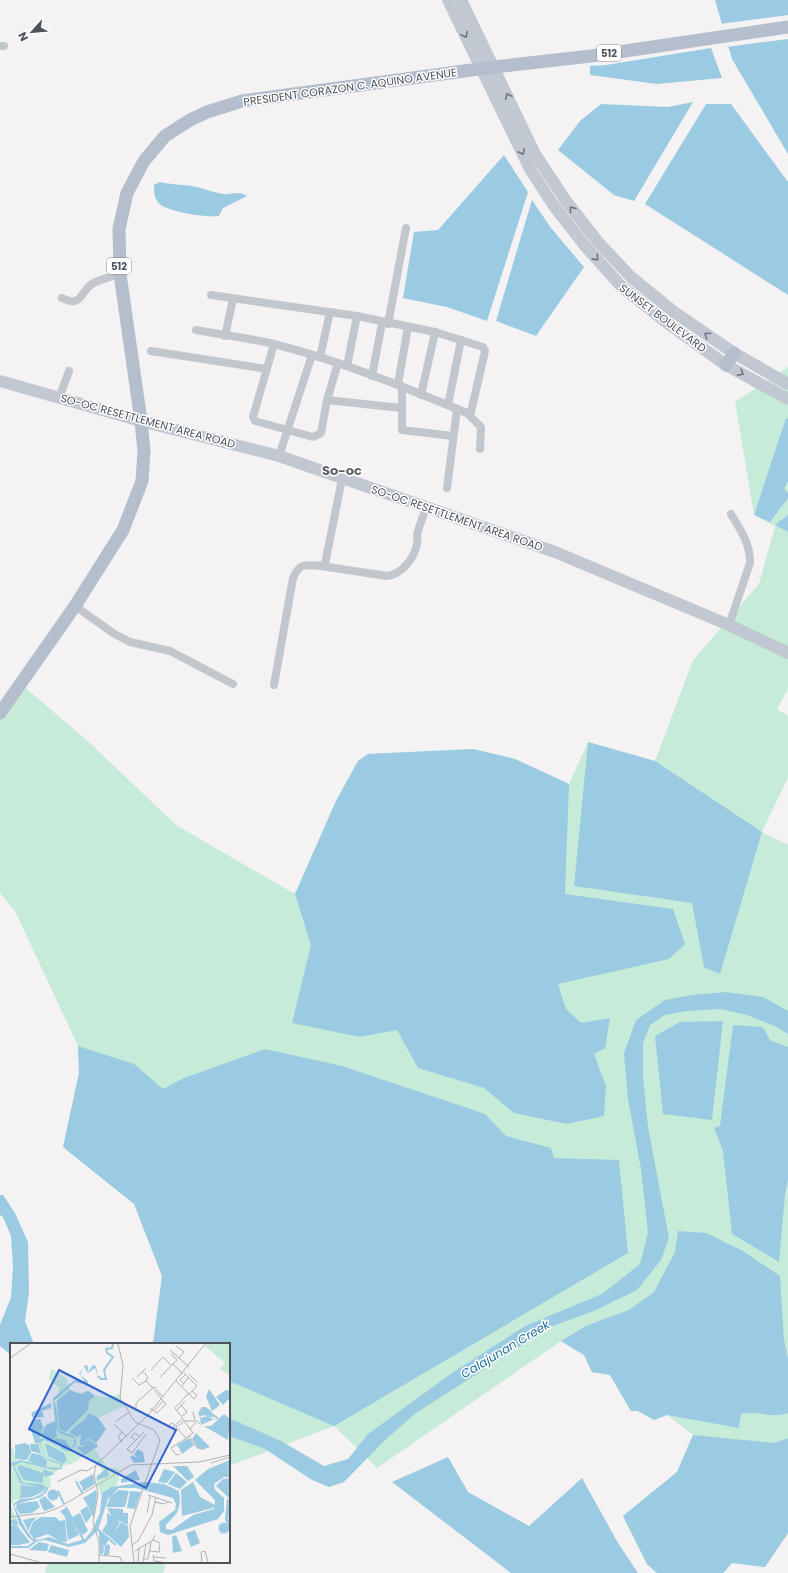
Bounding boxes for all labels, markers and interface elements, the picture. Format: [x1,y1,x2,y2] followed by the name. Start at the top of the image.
[12,12,52,52] north arrow
[14,29,32,44] text: N
[460,31,468,38] one-way arrow
[597,45,621,61] road number: 512
[242,64,458,110] street label: PRESIDENT CORAZON C. AQUINO AVENUE
[505,93,513,100] one-way arrow
[517,148,525,155] one-way arrow
[569,206,576,213] one-way arrow
[591,254,598,261] one-way arrow
[107,258,131,274] road number: 512
[616,280,710,356] street label: SUNSET BOULEVARD
[704,332,711,340] one-way arrow
[737,368,744,376] one-way arrow
[59,390,237,452] street label: SO-OC RESETTLEMENT AREA ROAD
[322,461,362,480] district label: So-oc
[369,481,545,555] street label: SO-OC RESETTLEMENT AREA ROAD
[457,1315,553,1382] water label: Calajunan Creek
[10,1343,230,1563] inset map

